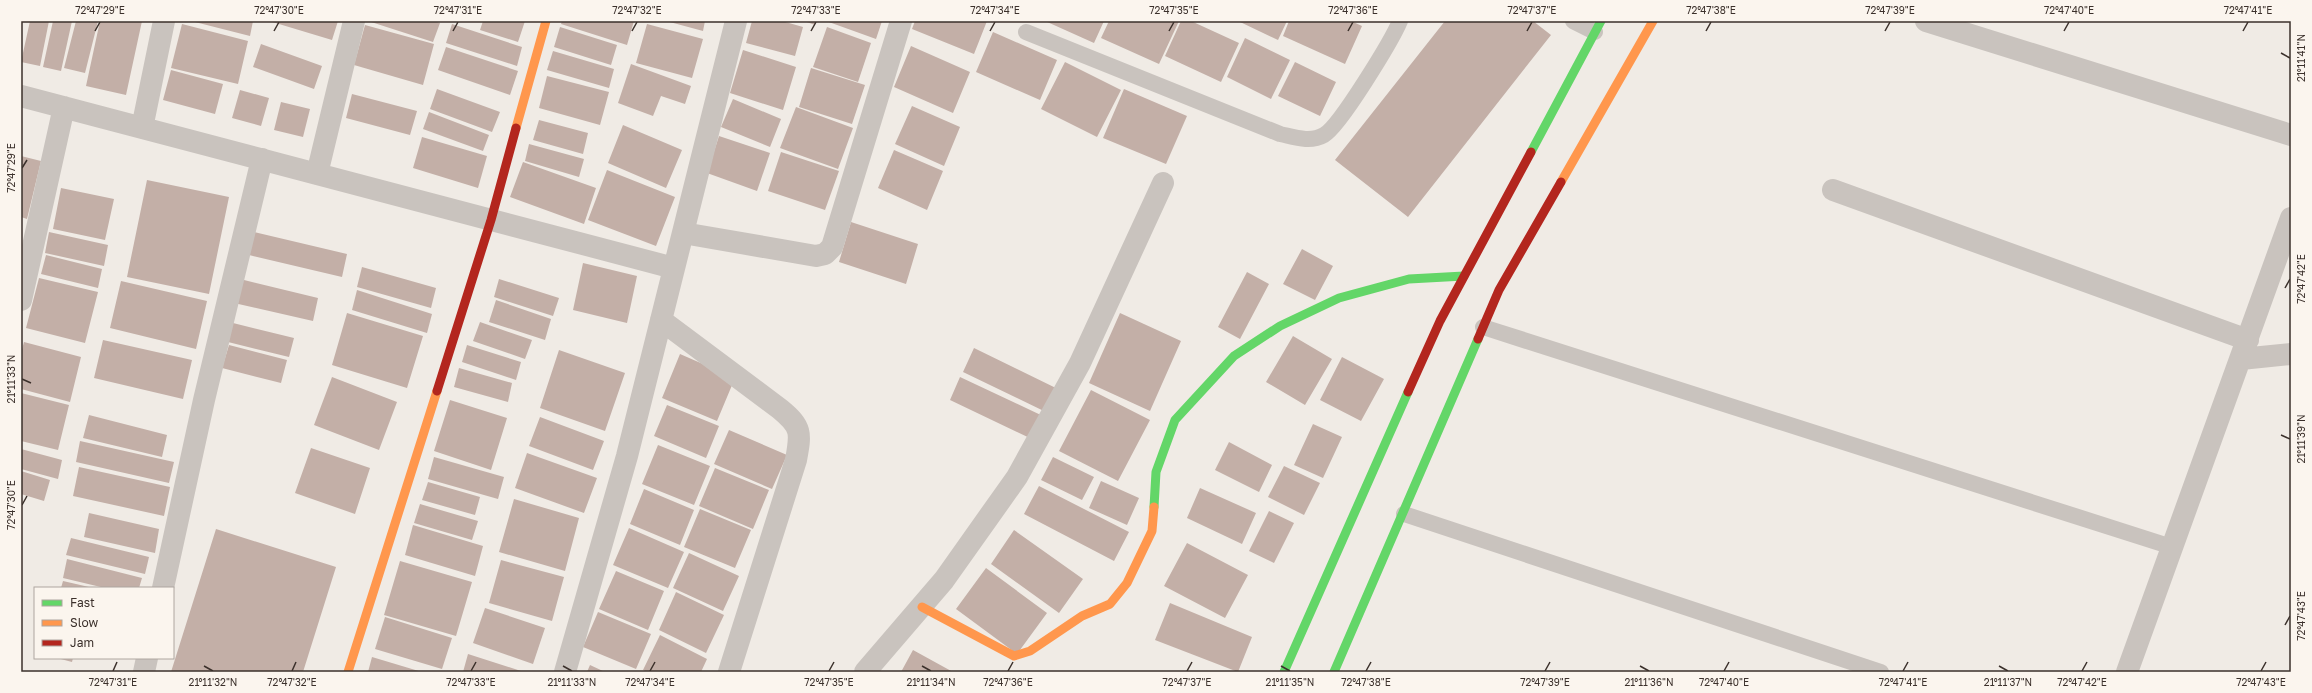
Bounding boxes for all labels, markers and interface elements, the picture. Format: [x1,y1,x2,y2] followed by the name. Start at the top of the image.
[75,4,125,16] text: 72°47'29"E
[254,4,304,16] text: 72°47'30"E
[434,4,482,16] text: 72°47'31"E
[612,4,662,16] text: 72°47'32"E
[791,4,841,16] text: 72°47'33"E
[970,4,1020,16] text: 72°47'34"E
[1149,4,1199,16] text: 72°47'35"E
[1328,4,1378,16] text: 72°47'36"E
[1508,4,1556,16] text: 72°47'37"E
[1686,4,1736,16] text: 72°47'38"E
[1865,4,1915,16] text: 72°47'39"E
[2044,4,2094,16] text: 72°47'40"E
[2224,4,2272,16] text: 72°47'41"E
[2295,34,2307,82] text: 21°11'41"N
[5,143,17,193] text: 72°47'29"E
[2295,254,2307,304] text: 72°47'42"E
[5,355,17,403] text: 21°11'33"N
[2295,414,2307,464] text: 21°11'39"N
[5,480,17,530] text: 72°47'30"E
[34,587,174,659] legend
[2295,591,2307,641] text: 72°47'43"E
[70,595,95,610] text: Fast
[70,615,98,630] text: Slow
[70,635,94,650] text: Jam
[89,676,137,688] text: 72°47'31"E
[189,676,237,688] text: 21°11'32"N
[267,676,317,688] text: 72°47'32"E
[446,676,496,688] text: 72°47'33"E
[548,676,596,688] text: 21°11'33"N
[625,676,675,688] text: 72°47'34"E
[804,676,854,688] text: 72°47'35"E
[906,676,956,688] text: 21°11'34"N
[983,676,1033,688] text: 72°47'36"E
[1163,676,1211,688] text: 72°47'37"E
[1266,676,1314,688] text: 21°11'35"N
[1341,676,1391,688] text: 72°47'38"E
[1520,676,1570,688] text: 72°47'39"E
[1624,676,1674,688] text: 21°11'36"N
[1699,676,1749,688] text: 72°47'40"E
[1879,676,1927,688] text: 72°47'41"E
[1984,676,2032,688] text: 21°11'37"N
[2057,676,2107,688] text: 72°47'42"E
[2236,676,2286,688] text: 72°47'43"E

